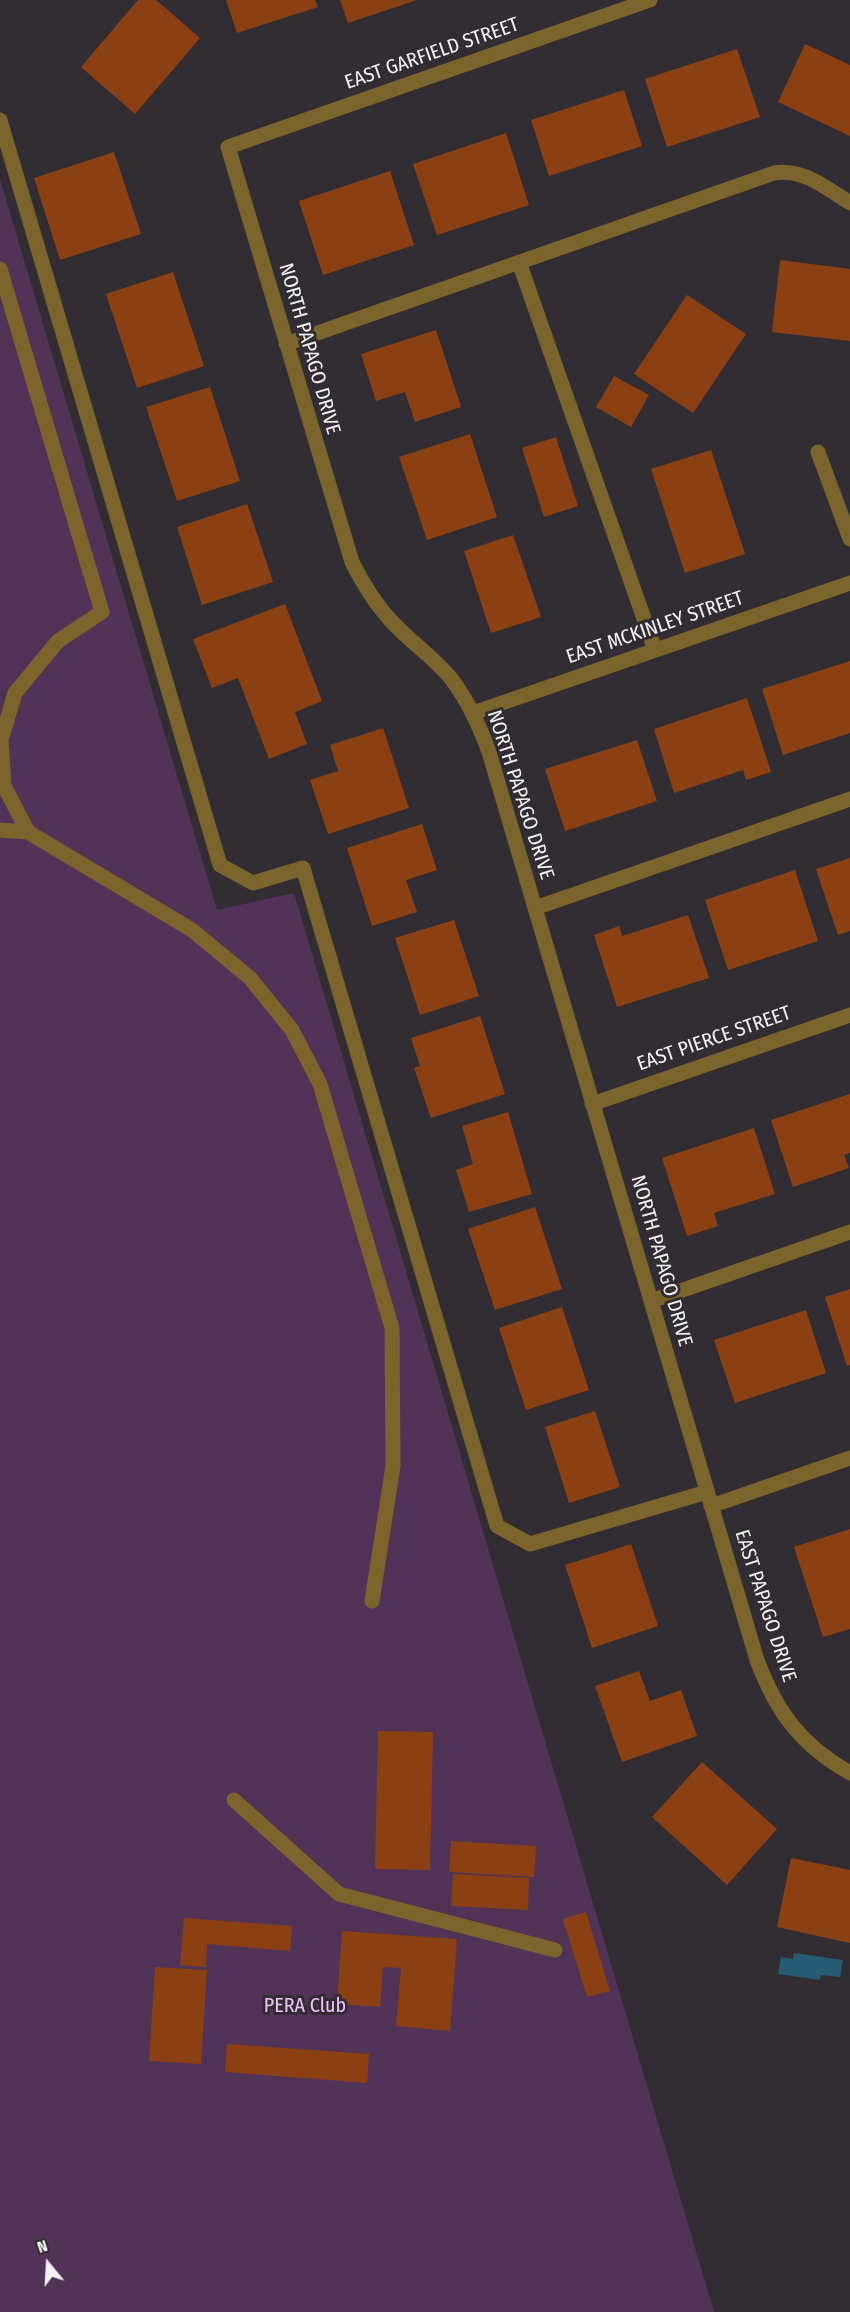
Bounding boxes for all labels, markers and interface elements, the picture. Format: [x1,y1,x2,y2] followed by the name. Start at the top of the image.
[342,13,522,95] street label: EAST GARFIELD STREET
[273,261,345,437] street label: NORTH PAPAGO DRIVE
[563,586,747,670] street label: EAST MCKINLEY STREET
[481,707,559,883] street label: NORTH PAPAGO DRIVE
[634,1001,794,1077] street label: EAST PIERCE STREET
[625,1173,697,1349] street label: NORTH PAPAGO DRIVE
[729,1527,801,1685] street label: EAST PAPAGO DRIVE
[264,1994,346,2018] park label: PERA Club
[18,2234,78,2294] north arrow
[35,2236,50,2257] text: N

